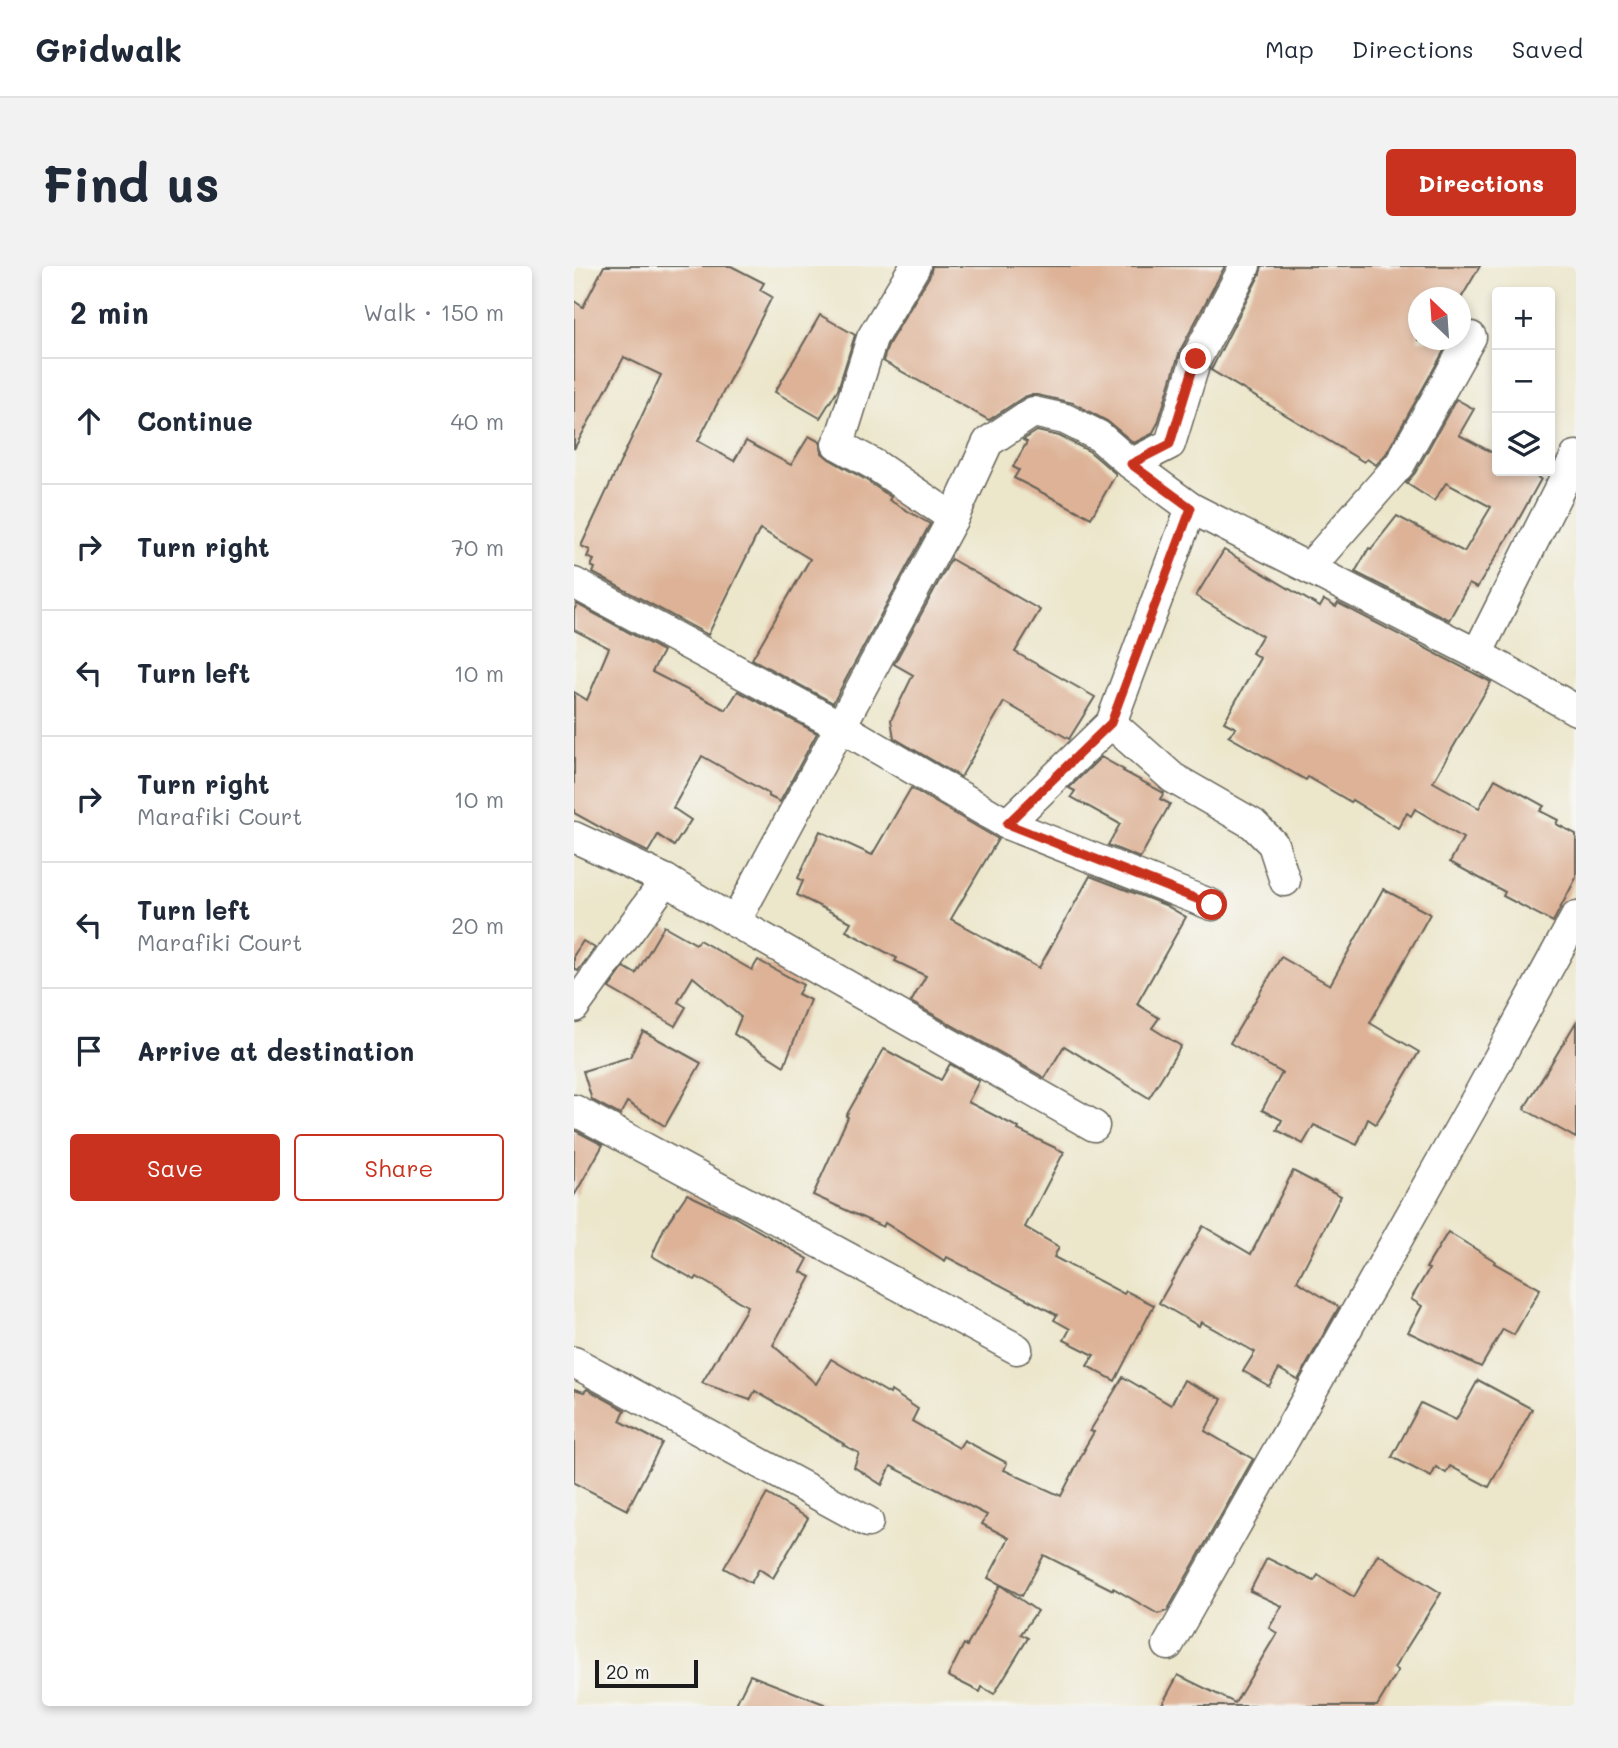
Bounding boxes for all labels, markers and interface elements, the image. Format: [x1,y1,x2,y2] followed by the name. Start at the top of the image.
[35,27,182,70] text: Gridwalk
[1265,33,1314,64] text: Map
[1352,33,1474,64] text: Directions
[1512,33,1583,64] text: Saved
[1386,149,1576,216] button: Directions
[42,151,220,214] text: Find us
[1408,287,1471,350] north arrow
[1492,287,1555,476] map controls
[1492,287,1555,350] button: +
[70,292,149,332] text: 2 min
[363,297,504,327] text: Walk · 150 m
[1180,343,1211,374] route end
[1492,350,1555,413] button: −
[70,402,108,440] icon: ahead
[137,404,253,438] text: Continue
[451,406,504,436] text: 40 m
[1492,413,1555,476] button: layers
[70,528,108,566] icon: right
[137,530,270,564] text: Turn right
[451,532,504,562] text: 70 m
[70,654,108,692] icon: left
[137,656,250,690] text: Turn left
[454,658,504,688] text: 10 m
[137,767,270,801] text: Turn right
[70,780,108,818] icon: right
[454,784,504,814] text: 10 m
[137,801,302,831] text: Marafiki Court
[1196,889,1227,920] route start
[137,893,250,927] text: Turn left
[70,906,108,944] icon: left
[451,910,504,940] text: 20 m
[137,927,302,957] text: Marafiki Court
[70,1032,108,1070] icon: arrive
[137,1034,414,1068] text: Arrive at destination
[70,1134,280,1201] button: Save
[294,1134,504,1201] button: Share
[595,1657,698,1689] scale bar
[606,1659,650,1684] text: 20 m

